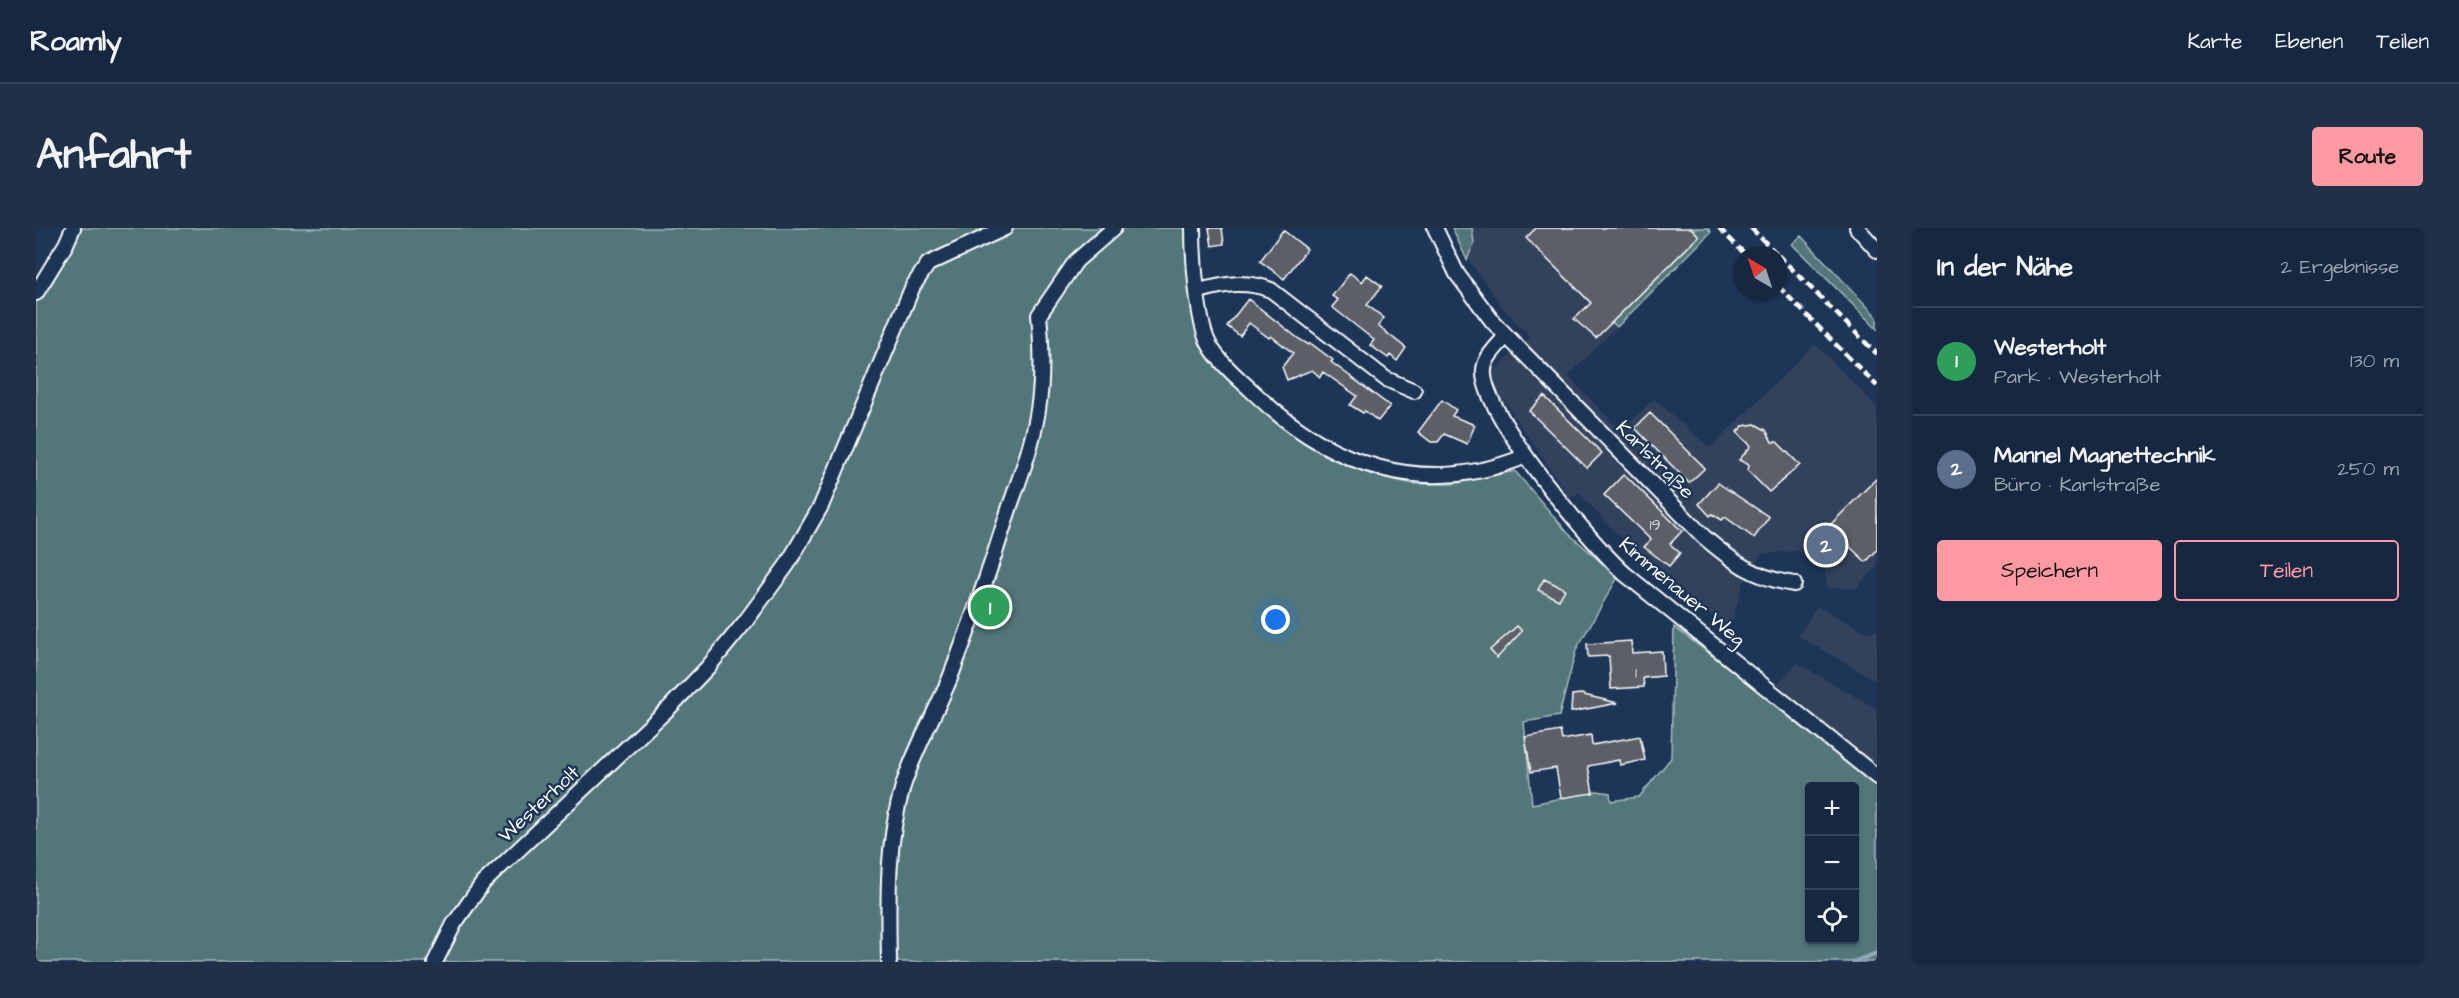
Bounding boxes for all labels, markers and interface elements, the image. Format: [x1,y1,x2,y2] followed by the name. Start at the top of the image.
[30,22,122,61] text: Roamly
[2187,27,2242,56] text: Karte
[2275,27,2343,56] text: Ebenen
[2376,27,2429,56] text: Teilen
[36,127,191,185] text: Anfahrt
[2312,127,2423,186] button: Route
[1733,246,1787,300] north arrow
[1937,249,2073,285] text: In der Nähe
[2280,253,2399,281] text: 2 Ergebnisse
[1994,332,2106,363] text: Westerholt
[1955,347,1958,375] text: 1
[2350,347,2399,375] text: 130 m
[1994,363,2161,391] text: Park · Westerholt
[1609,414,1701,506] street label: Karlstraße
[1994,440,2216,471] text: Mannel Magnettechnik
[1951,455,1962,483] text: 2
[2337,455,2399,483] text: 250 m
[1994,471,2160,499] text: Büro · Karlstraße
[1649,514,1661,536] house number: 19
[1806,522,1846,568] pin: 2
[1612,531,1751,654] street label: Kimmenauer Weg
[1937,540,2162,601] button: Speichern
[2174,540,2399,601] button: Teilen
[970,584,1010,629] pin: 1
[1261,605,1290,634] your location
[1635,662,1637,684] house number: 1
[492,759,586,849] street label: Westerholt
[1805,782,1859,944] map controls
[1805,782,1859,836] button: +
[1805,836,1859,890] button: −
[1805,890,1859,944] button: locate

